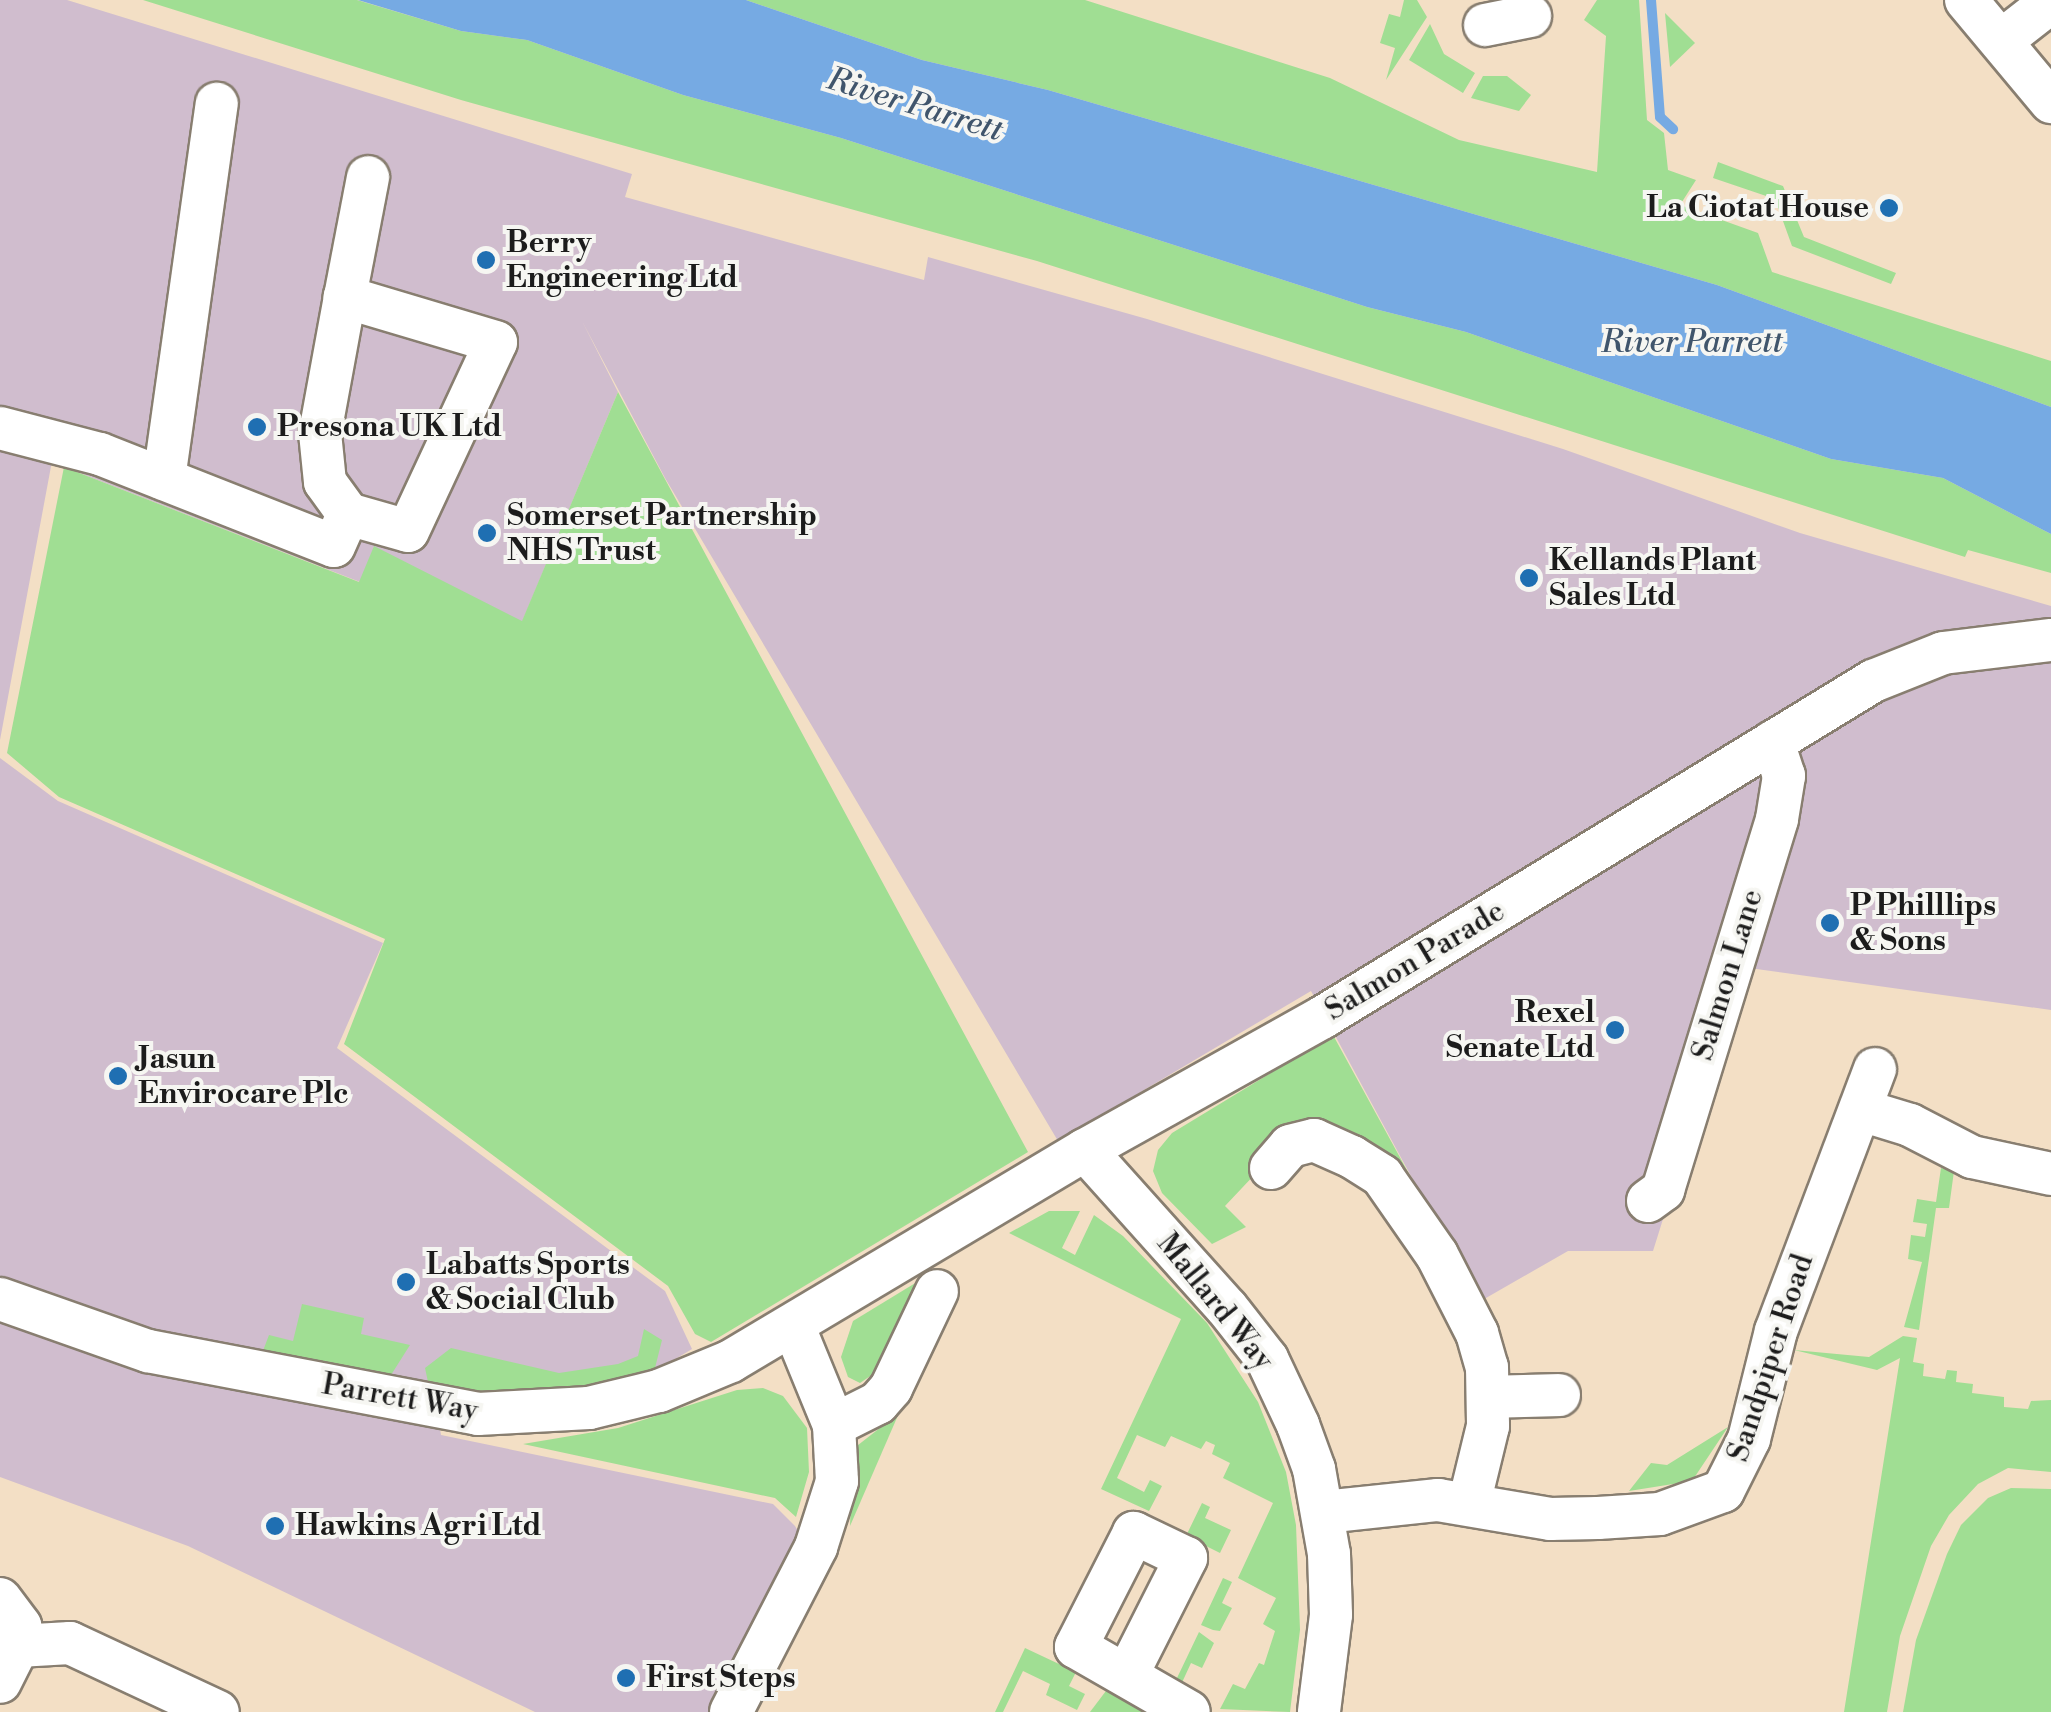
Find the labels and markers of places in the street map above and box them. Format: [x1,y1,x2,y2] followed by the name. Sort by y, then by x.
[1646,190,1869,226] place label: La Ciotat House
[1878,197,1900,219] marker: La Ciotat House
[506,225,738,296] place label: Berry Engineering Ltd
[475,249,497,271] marker: Berry Engineering Ltd
[277,409,502,445] place label: Presona UK Ltd
[246,416,268,438] marker: Presona UK Ltd
[507,498,817,568] place label: Somerset Partnership NHS Trust
[476,522,498,544] marker: Somerset Partnership NHS Trust
[1549,543,1756,614] place label: Kellands Plant Sales Ltd
[1518,567,1540,589] marker: Kellands Plant Sales Ltd
[1850,888,1996,958] place label: P Philllips & Sons
[1819,912,1841,934] marker: P Philllips & Sons
[1446,995,1595,1066] place label: Rexel Senate Ltd
[1604,1019,1626,1041] marker: Rexel Senate Ltd
[138,1041,349,1112] place label: Jasun Envirocare Plc
[107,1065,129,1087] marker: Jasun Envirocare Plc
[426,1247,630,1318] place label: Labatts Sports & Social Club
[395,1271,417,1293] marker: Labatts Sports & Social Club
[295,1508,541,1544] place label: Hawkins Agri Ltd
[264,1515,286,1537] marker: Hawkins Agri Ltd
[646,1660,796,1696] place label: First Steps
[615,1667,637,1689] marker: First Steps

